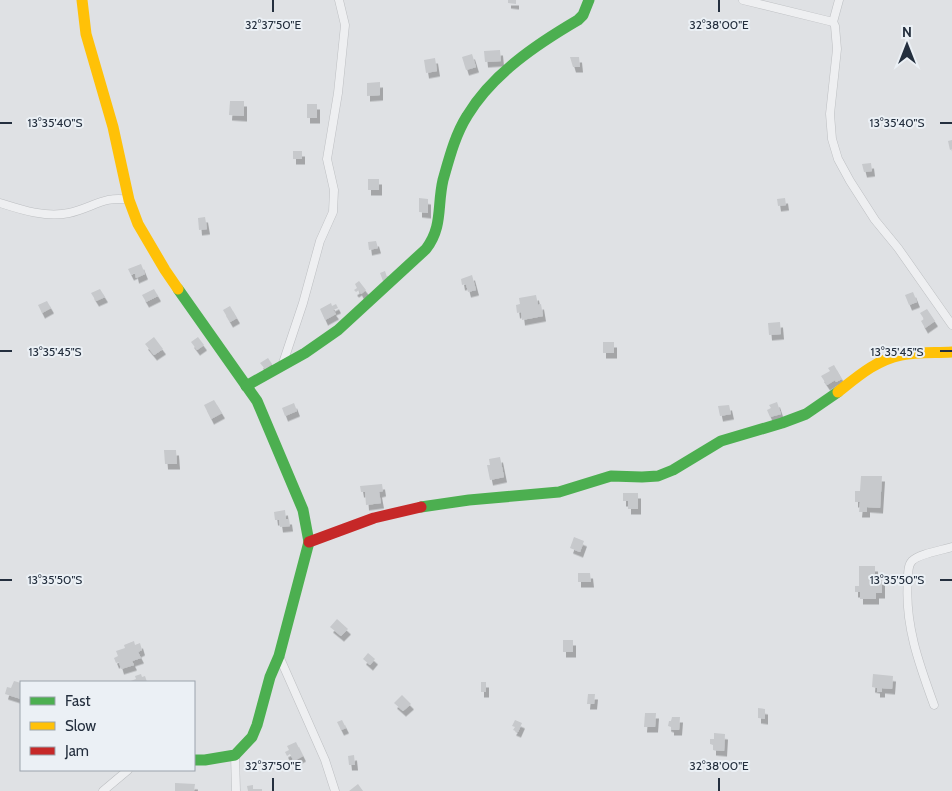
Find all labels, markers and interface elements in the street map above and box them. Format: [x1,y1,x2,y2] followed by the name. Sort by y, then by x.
[245,17,301,32] text: 32°37'50"E
[689,17,749,32] text: 32°38'00"E
[882,20,932,70] north arrow
[902,23,912,41] text: N
[28,115,82,130] text: 13°35'40"S
[870,115,924,130] text: 13°35'40"S
[28,344,82,359] text: 13°35'45"S
[870,344,924,359] text: 13°35'45"S
[28,572,82,587] text: 13°35'50"S
[870,572,924,587] text: 13°35'50"S
[20,681,195,771] legend
[65,692,90,710] text: Fast
[65,717,96,735] text: Slow
[64,742,89,760] text: Jam
[245,758,301,773] text: 32°37'50"E
[689,758,749,773] text: 32°38'00"E

